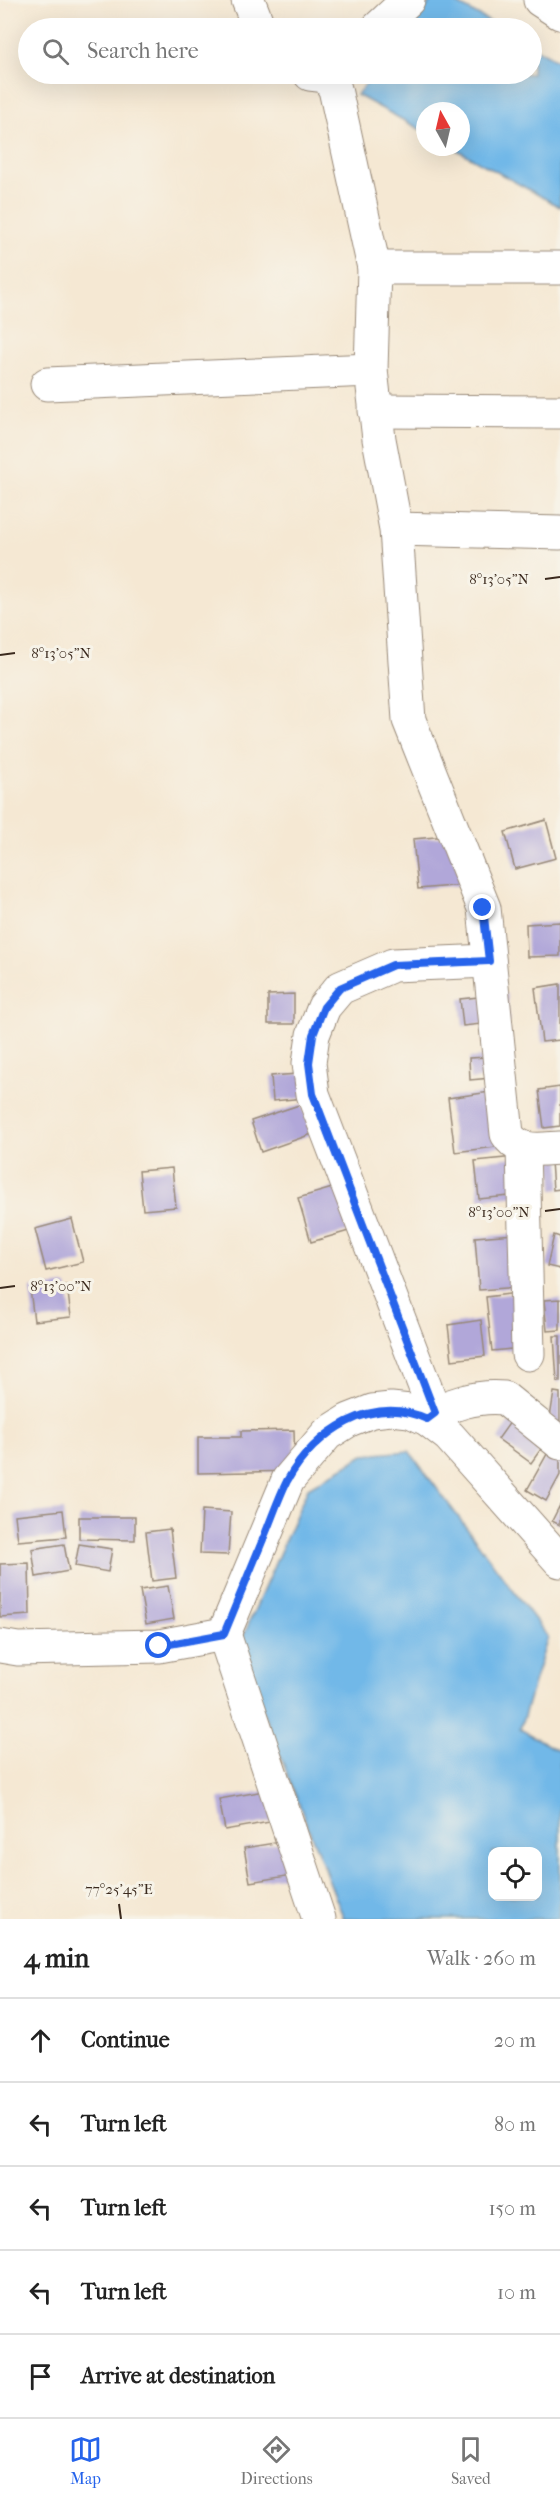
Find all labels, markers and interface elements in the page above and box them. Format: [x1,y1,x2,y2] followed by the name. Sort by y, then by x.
[18,18,542,84] search box
[39,35,72,68] icon: search
[87,38,199,64] text: Search here
[416,102,470,156] north arrow
[469,570,529,588] text: 8°13'05"N
[31,644,91,662] text: 8°13'05"N
[469,894,495,920] route end
[468,1203,530,1221] text: 8°13'00"N
[30,1277,92,1295] text: 8°13'00"N
[145,1632,171,1658] route start
[488,1847,542,1901] map controls
[488,1847,542,1901] button: locate
[85,1880,153,1898] text: 77°25'45"E
[24,1943,89,1974] text: 4 min
[427,1947,536,1970] text: Walk · 260 m
[24,2024,57,2057] icon: ahead
[81,2027,170,2053] text: Continue
[494,2029,536,2052] text: 20 m
[24,2108,57,2141] icon: left
[81,2111,167,2137] text: Turn left
[494,2113,536,2136] text: 80 m
[24,2192,57,2225] icon: left
[81,2195,167,2221] text: Turn left
[488,2197,536,2220] text: 150 m
[24,2276,57,2309] icon: left
[81,2279,167,2305] text: Turn left
[497,2281,536,2304] text: 10 m
[24,2360,57,2393] icon: arrive
[81,2363,275,2389] text: Arrive at destination
[69,2433,102,2488] tab: Map
[241,2433,313,2488] tab: Directions
[451,2433,491,2488] tab: Saved

